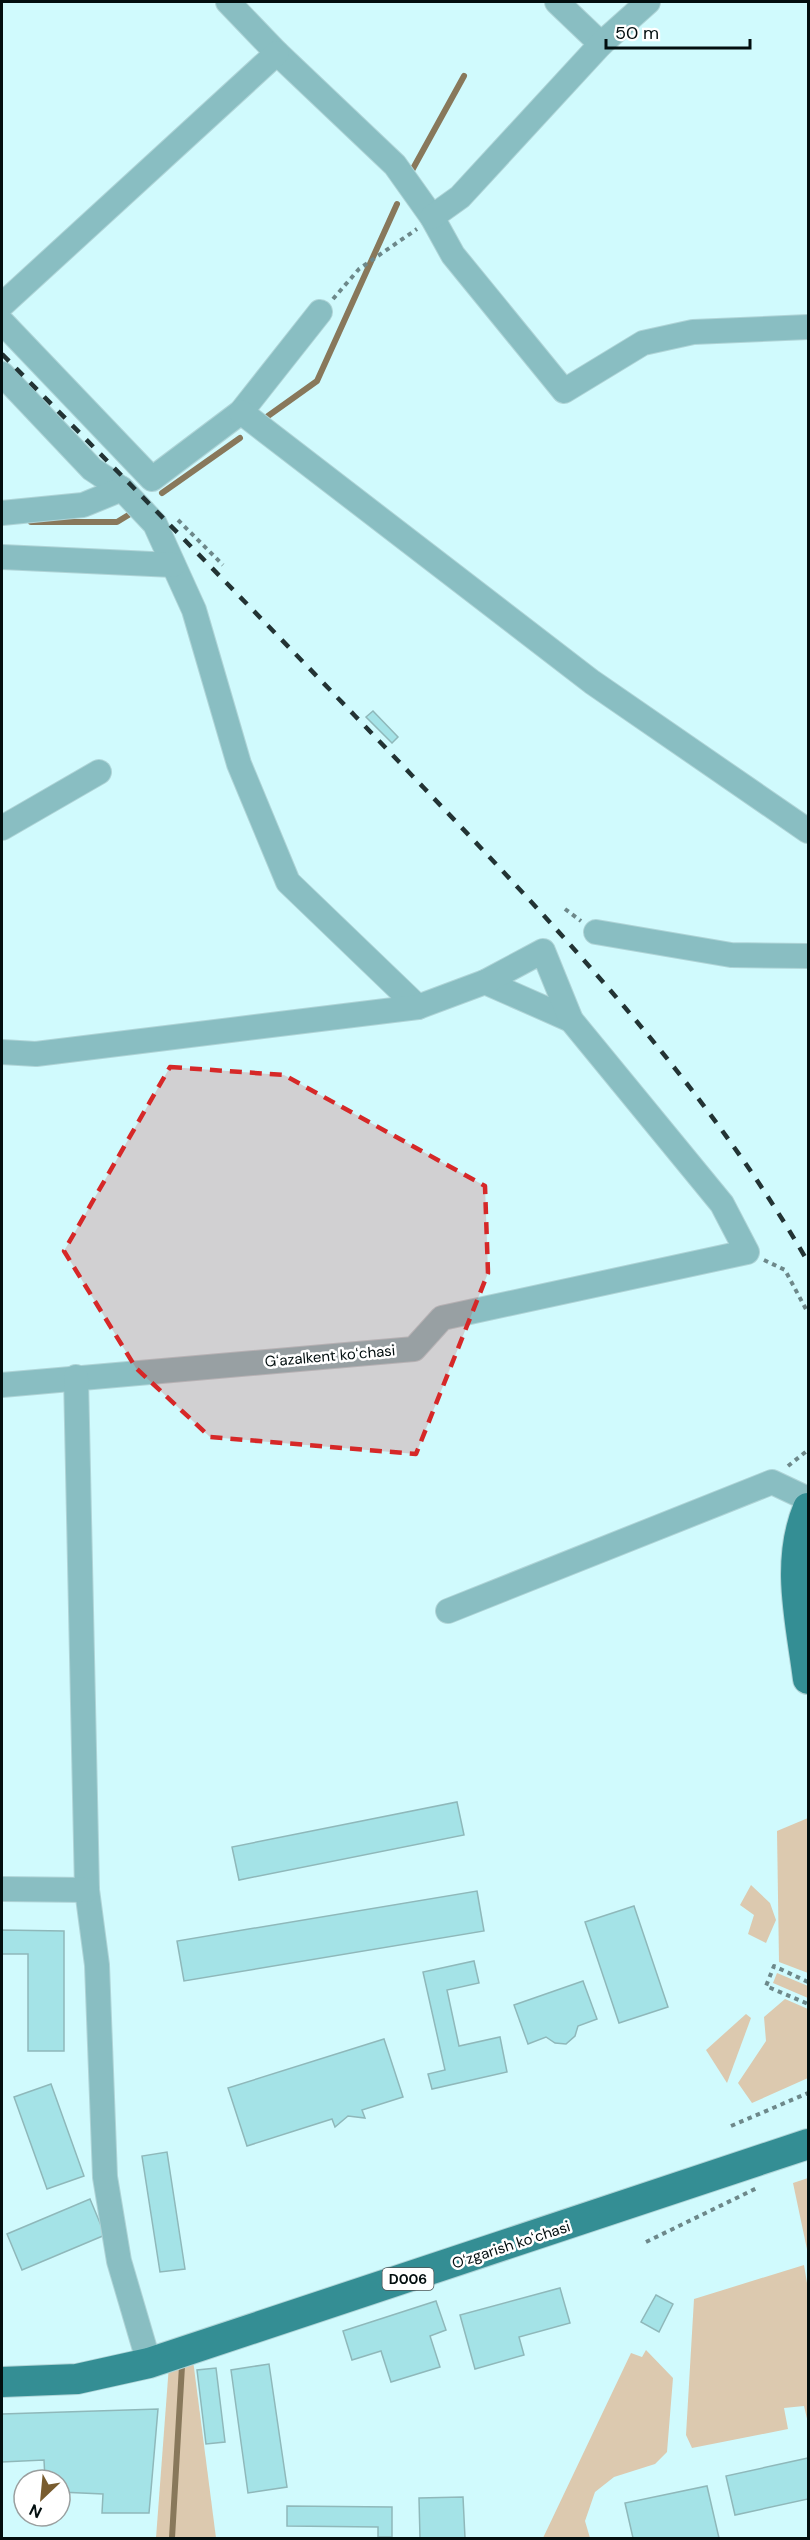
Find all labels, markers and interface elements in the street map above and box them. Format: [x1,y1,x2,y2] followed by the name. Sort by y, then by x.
[606,12,750,50] scale bar
[615,21,659,45] text: 50 m
[264,1340,396,1372] street label: Gʻazalkent koʻchasi
[449,2216,573,2274] street label: Oʻzgarish koʻchasi
[382,2268,434,2290] road number: D006
[12,2468,72,2528] north arrow
[26,2499,45,2523] text: N

